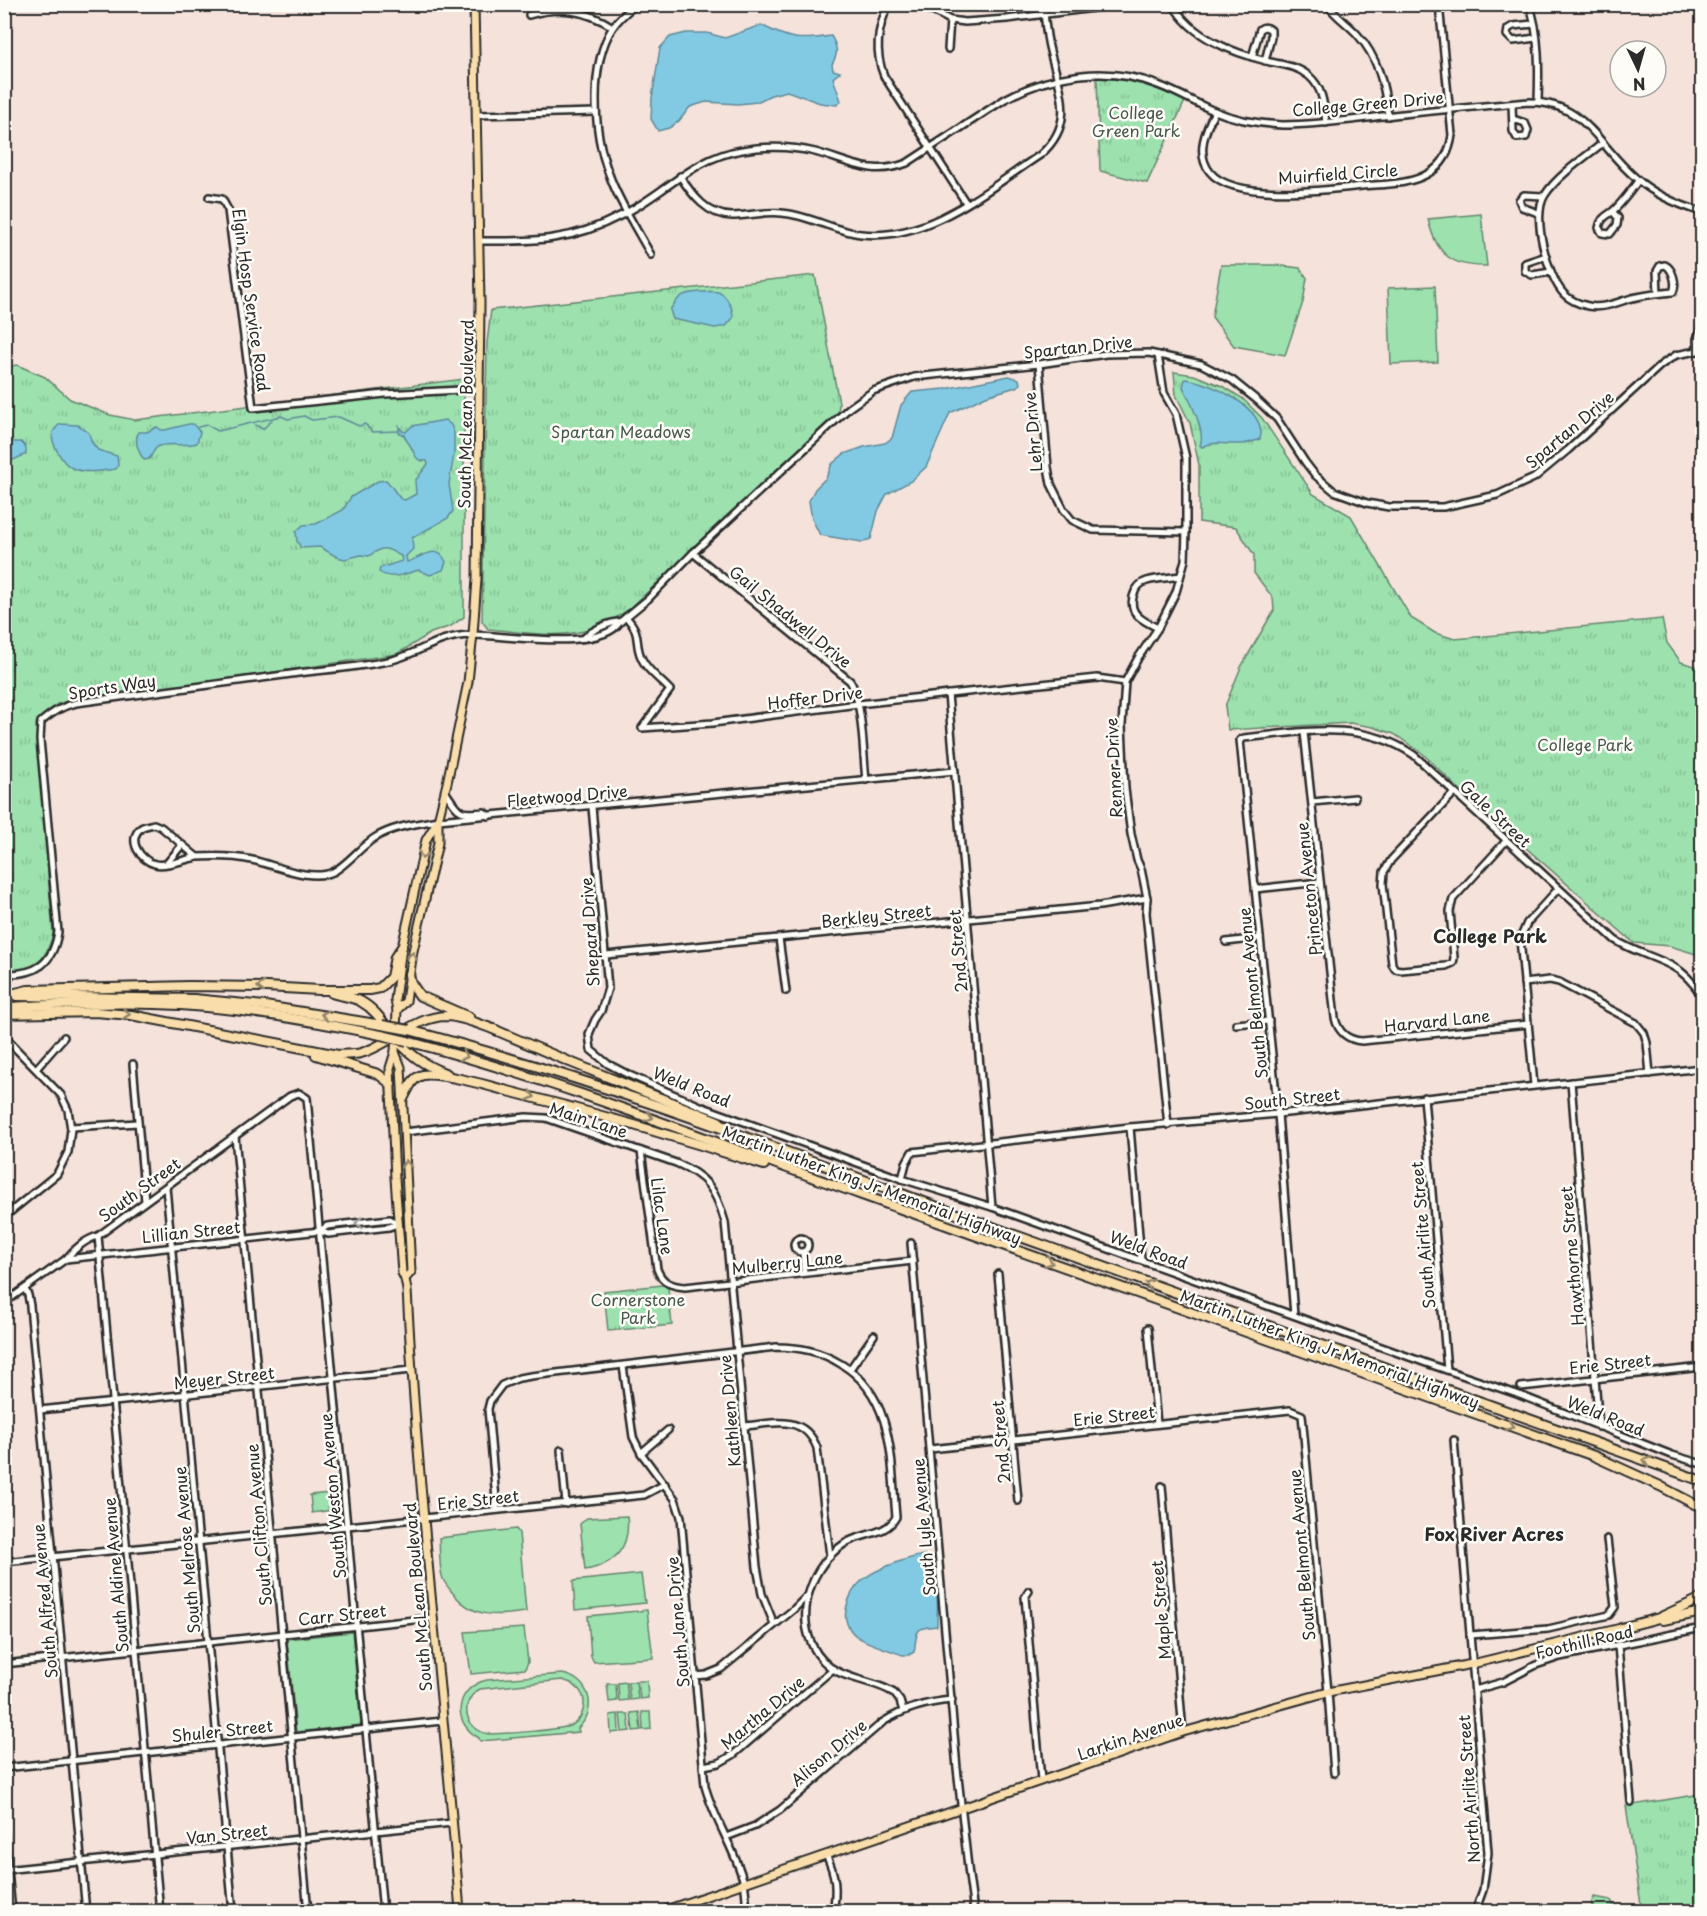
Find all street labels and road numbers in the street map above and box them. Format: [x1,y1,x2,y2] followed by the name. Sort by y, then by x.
[1291,84,1445,122] street label: College Green Drive
[1277,157,1399,189] street label: Muirfield Circle
[227,207,277,393] street label: Elgin Hosp Service Road
[451,319,479,509] street label: South McLean Boulevard
[1022,328,1134,364] street label: Spartan Drive
[1519,385,1619,473] street label: Spartan Drive
[1017,391,1047,473] street label: Lehr Drive
[725,559,857,673] street label: Gail Shadwell Drive
[67,667,157,705] street label: Sports Way
[766,679,864,715] street label: Hoffer Drive
[1098,717,1128,819] street label: Renner Drive
[1455,774,1537,853] street label: Gale Street
[506,778,628,812] street label: Fleetwood Drive
[1289,821,1327,957] street label: Princeton Avenue
[573,877,605,987] street label: Shepard Drive
[820,897,933,933] street label: Berkley Street
[1231,906,1273,1080] street label: South Belmont Avenue
[941,908,973,994] street label: 2nd Street
[1383,1003,1491,1037] street label: Harvard Lane
[650,1060,734,1112] street label: Weld Road
[1243,1081,1342,1115] street label: South Street
[547,1095,631,1143] street label: Main Lane
[719,1119,1025,1249] street label: Martin Luther King Jr Memorial Highway
[93,1151,185,1227] street label: South Street
[1404,1160,1440,1310] street label: South Airlite Street
[646,1176,680,1256] street label: Lilac Lane
[1553,1185,1589,1327] street label: Hawthorne Street
[141,1214,242,1248] street label: Lillian Street
[1107,1224,1191,1274] street label: Weld Road
[730,1244,844,1280] street label: Mulberry Lane
[1177,1283,1483,1413] street label: Martin Luther King Jr Memorial Highway
[1568,1347,1652,1379] street label: Erie Street
[712,1354,746,1468] street label: Kathleen Drive
[172,1360,276,1394] street label: Meyer Street
[1564,1389,1648,1441] street label: Weld Road
[984,1399,1016,1485] street label: 2nd Street
[1072,1399,1156,1431] street label: Erie Street
[313,1412,351,1580] street label: South Weston Avenue
[239,1443,277,1607] street label: South Clifton Avenue
[905,1457,941,1597] street label: South Lyle Avenue
[167,1465,205,1635] street label: South Melrose Avenue
[1282,1468,1320,1642] street label: South Belmont Avenue
[436,1483,520,1515] street label: Erie Street
[96,1496,134,1653] street label: South Aldine Avenue
[397,1501,437,1692] street label: South McLean Boulevard
[25,1523,63,1679] street label: South Alfred Avenue
[659,1556,695,1688] street label: South Jane Drive
[1144,1559,1176,1661] street label: Maple Street
[297,1597,388,1631] street label: Carr Street
[1533,1618,1635,1664] street label: Foothill Road
[715,1670,809,1754] street label: Martha Drive
[1074,1707,1187,1765] street label: Larkin Avenue
[170,1713,274,1747] street label: Shuler Street
[785,1713,871,1791] street label: Alison Drive
[1451,1714,1485,1864] street label: North Airlite Street
[185,1817,269,1849] street label: Van Street

